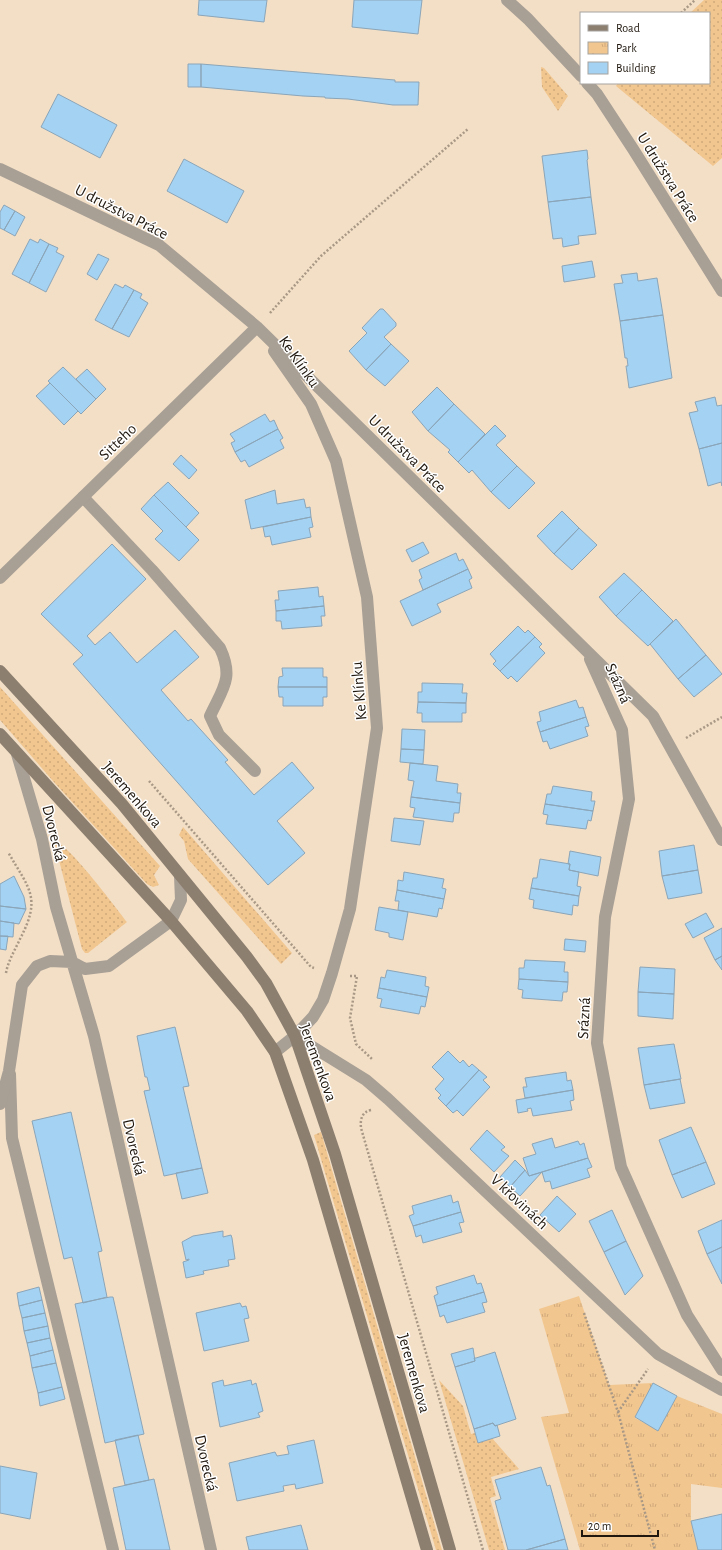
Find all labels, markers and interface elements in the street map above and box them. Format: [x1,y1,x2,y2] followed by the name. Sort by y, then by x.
[580,12,710,84] legend
[616,22,640,34] text: Road
[616,42,637,54] text: Park
[616,62,656,74] text: Building
[634,130,702,225] street label: U družstva Práce
[72,182,171,242] street label: U družstva Práce
[276,333,323,390] street label: Ke Klínku
[365,412,449,496] street label: U družstva Práce
[96,420,140,463] street label: Sitteho
[348,661,370,721] street label: Ke Klínku
[602,661,634,706] street label: Srázná
[99,759,165,831] street label: Jeremenkova
[39,803,69,863] street label: Dvorecká
[575,997,593,1039] street label: Srázná
[297,1021,340,1103] street label: Jeremenkova
[120,1117,148,1177] street label: Dvorecká
[487,1171,551,1232] street label: V křovinách
[395,1332,433,1415] street label: Jeremenkova
[192,1433,220,1493] street label: Dvorecká
[582,1512,658,1538] scale bar
[588,1520,611,1532] text: 20 m

